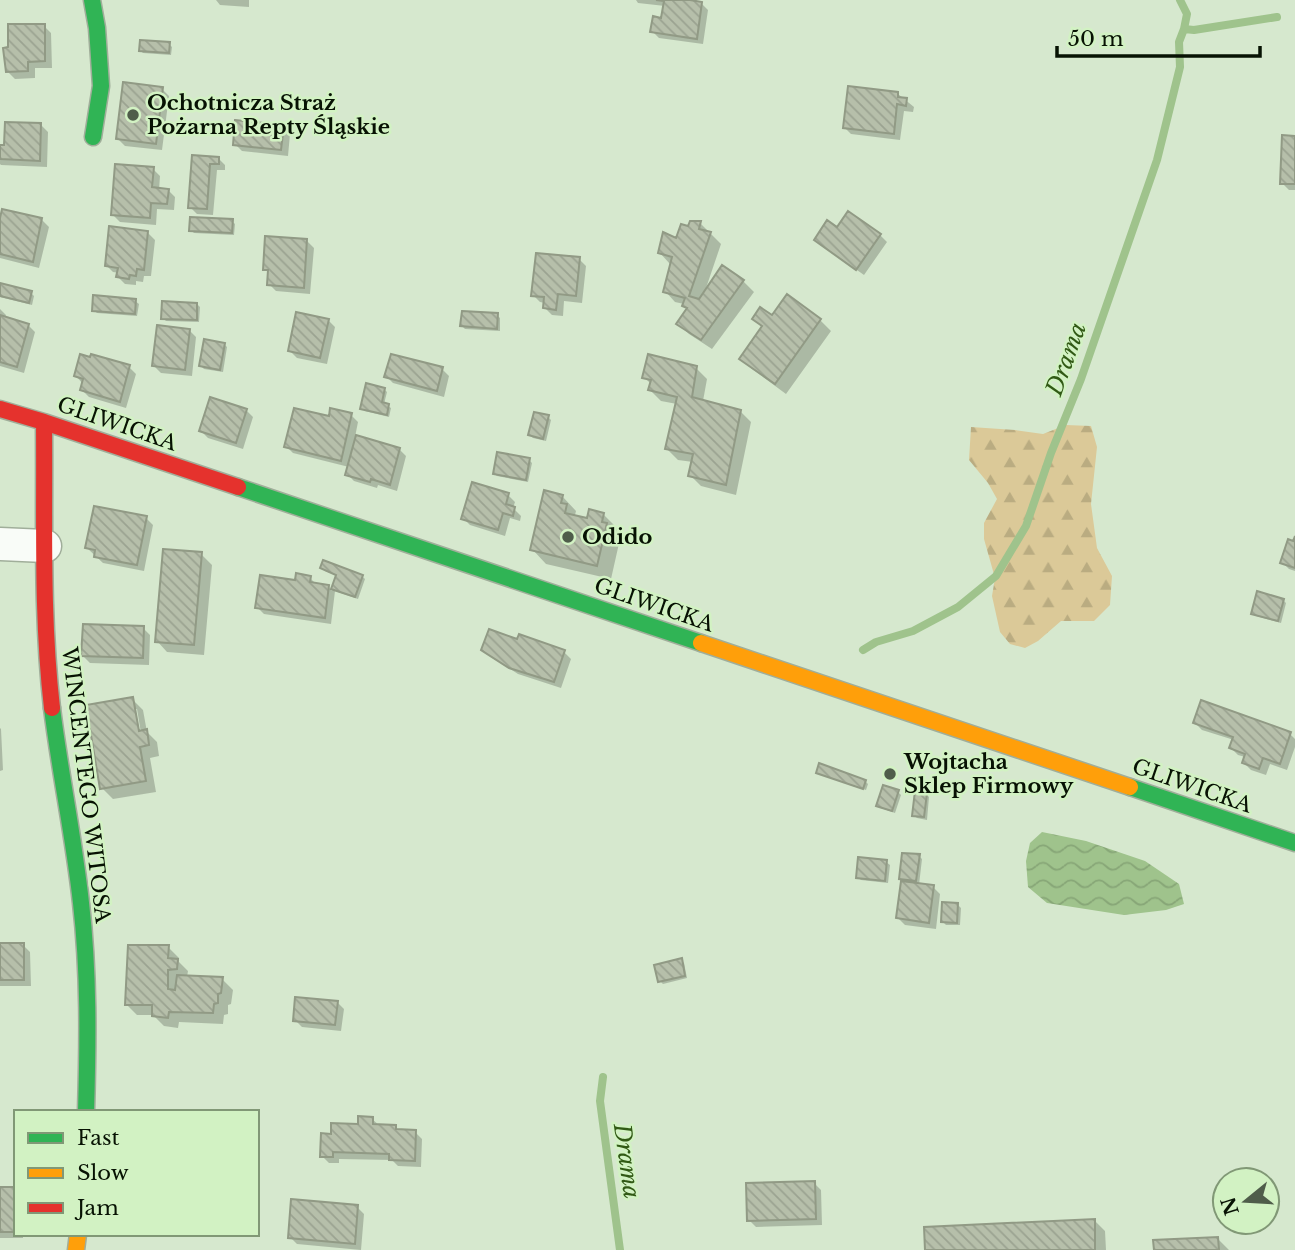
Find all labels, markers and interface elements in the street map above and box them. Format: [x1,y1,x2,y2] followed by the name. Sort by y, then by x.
[1057,14,1260,58] scale bar
[1068,26,1124,52] text: 50 m
[147,90,390,140] place label: Ochotnicza Straż Pożarna Repty Śląskie
[125,107,141,123] marker: Ochotnicza Straż Pożarna Repty Śląskie
[1040,319,1092,400] water label: Drama
[54,391,181,457] street label: GLIWICKA
[582,524,653,550] place label: Odido
[560,529,576,545] marker: Odido
[591,572,718,638] street label: GLIWICKA
[56,644,116,925] street label: WINCENTEGO WITOSA
[903,749,1074,799] place label: Wojtacha Sklep Firmowy
[1129,753,1256,819] street label: GLIWICKA
[882,766,898,782] marker: Wojtacha Sklep Firmowy
[14,1110,259,1236] legend
[608,1121,646,1200] water label: Drama
[77,1125,119,1151] text: Fast
[77,1160,129,1186] text: Slow
[1211,1166,1281,1236] north arrow
[1217,1194,1244,1218] text: N
[74,1195,119,1221] text: Jam

